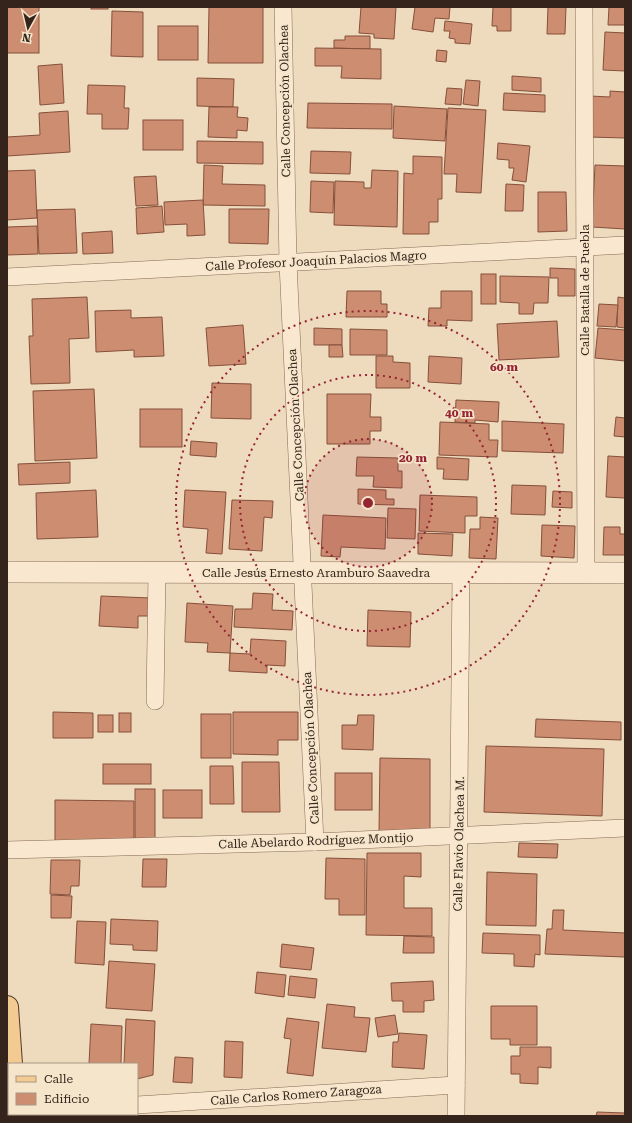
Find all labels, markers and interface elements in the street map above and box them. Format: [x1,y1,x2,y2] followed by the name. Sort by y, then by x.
[8,8,48,48] north arrow
[277,24,293,178] street label: Calle Concepción Olachea
[21,30,32,44] text: N
[578,224,592,356] street label: Calle Batalla de Puebla
[205,248,427,274] street label: Calle Profesor Joaquín Palacios Magro
[285,348,307,502] street label: Calle Concepción Olachea
[490,360,518,374] text: 60 m
[445,406,473,420] text: 40 m
[399,451,427,465] text: 20 m
[361,496,375,510] centre of rings
[202,566,431,580] street label: Calle Jesús Ernesto Aramburo Saavedra
[300,671,322,825] street label: Calle Concepción Olachea
[451,776,467,912] street label: Calle Flavio Olachea M.
[218,831,414,851] street label: Calle Abelardo Rodríguez Montijo
[8,1063,138,1115] legend
[44,1072,74,1086] text: Calle
[210,1082,383,1108] street label: Calle Carlos Romero Zaragoza
[44,1092,89,1106] text: Edificio

